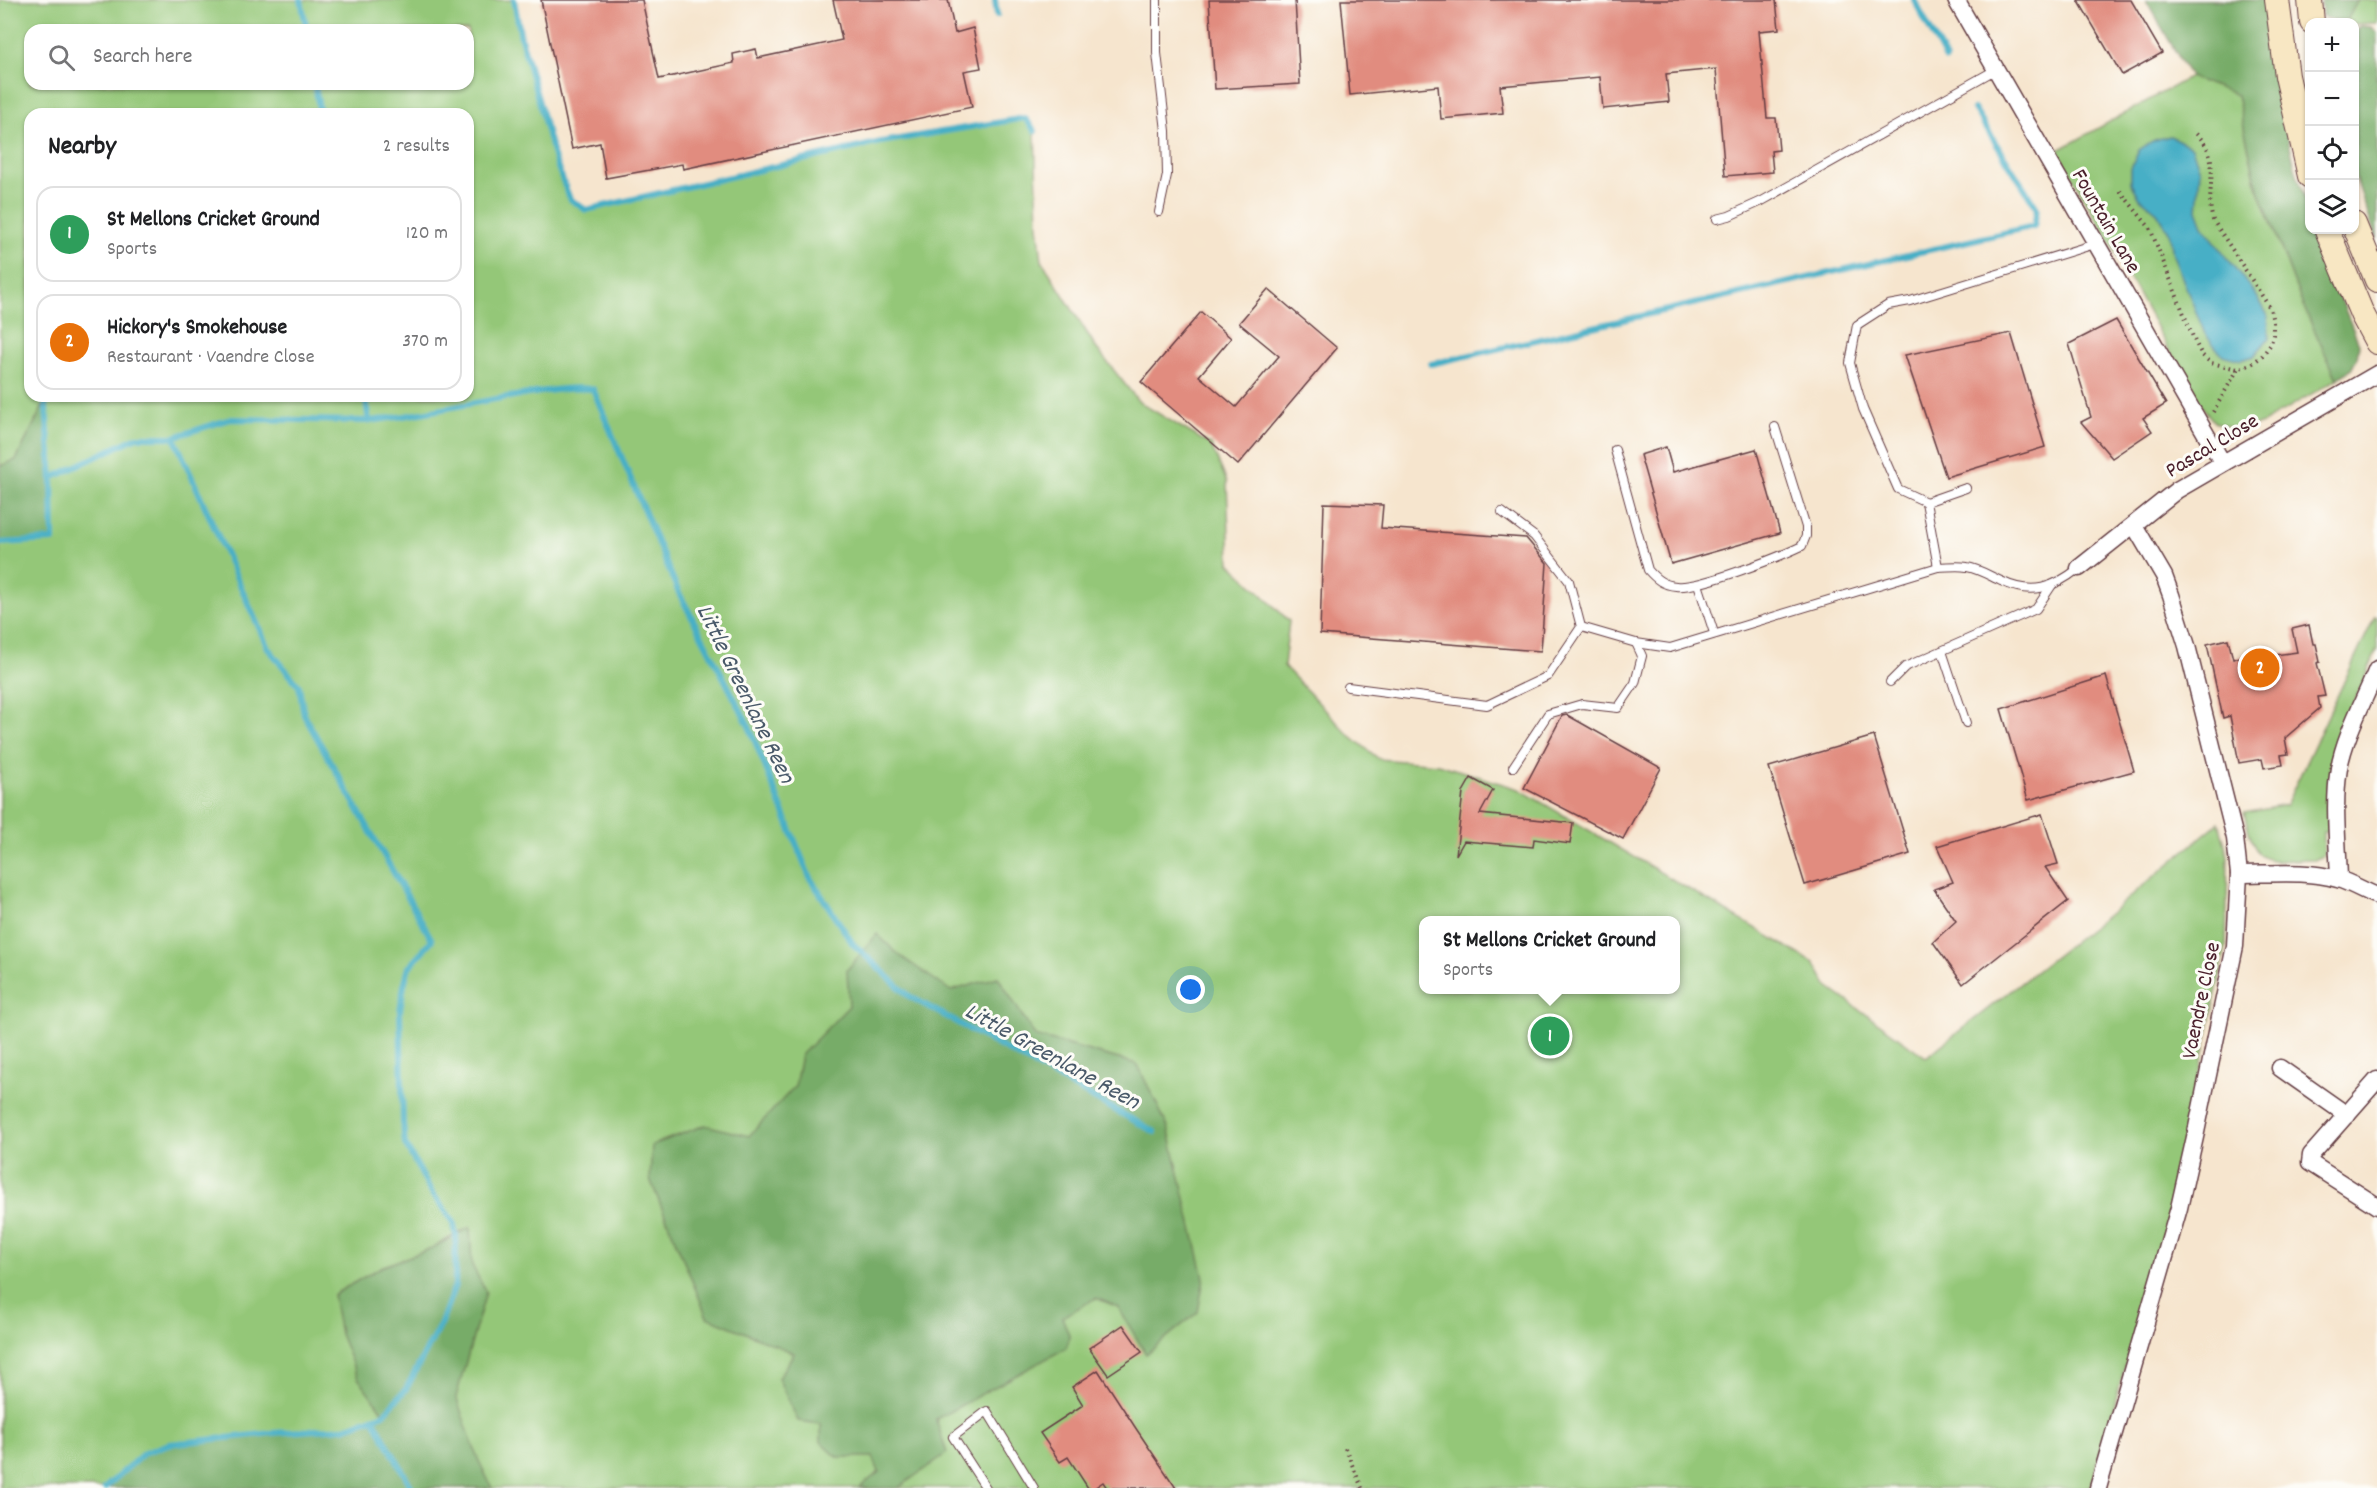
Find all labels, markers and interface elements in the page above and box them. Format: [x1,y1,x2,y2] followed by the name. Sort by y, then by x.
[2305,18,2359,234] map controls
[2305,18,2359,72] button: +
[24,24,474,90] search box
[45,41,78,74] icon: search
[93,42,192,73] text: Search here
[2305,72,2359,126] button: −
[2305,126,2359,180] button: locate
[48,129,116,166] text: Nearby
[383,133,450,161] text: 2 results
[2063,164,2147,280] street label: Fountain Lane
[2305,180,2359,234] button: layers
[107,205,320,236] text: St Mellons Cricket Ground
[67,220,72,248] text: 1
[406,220,448,248] text: 120 m
[107,236,157,264] text: Sports
[107,313,287,344] text: Hickory's Smokehouse
[65,328,74,356] text: 2
[402,328,448,356] text: 370 m
[107,344,314,372] text: Restaurant · Vaendre Close
[2160,407,2265,487] street label: Pascal Close
[686,599,803,790] water label: Little Greenlane Reen
[2240,646,2280,690] pin: 2
[1419,916,1680,994] popup
[1443,926,1656,957] text: St Mellons Cricket Ground
[2175,939,2230,1062] street label: Vaendre Close
[1443,957,1493,985] text: Sports
[1176,975,1205,1004] your location
[958,996,1146,1120] water label: Little Greenlane Reen
[1530,1014,1570,1058] pin: 1

